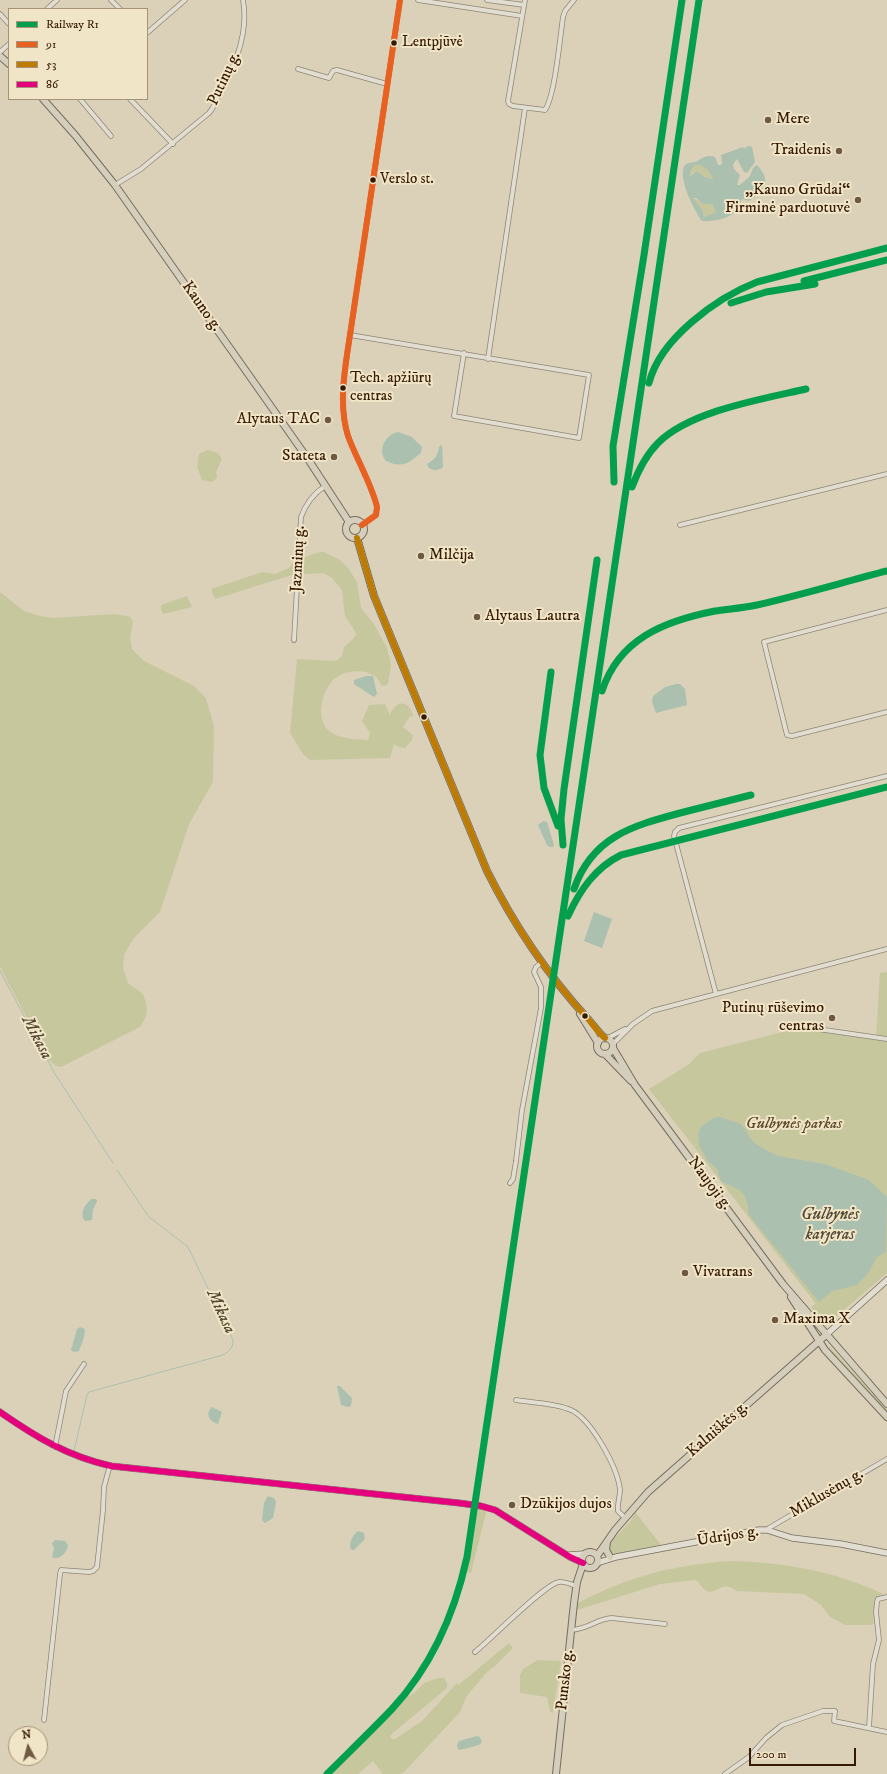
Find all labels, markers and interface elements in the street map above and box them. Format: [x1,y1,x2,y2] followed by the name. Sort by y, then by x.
[8,8,148,100] legend
[46,17,99,32] text: Railway R1
[402,34,463,52] place label: Lentpjūvė
[46,37,56,52] text: 91
[389,38,399,48] marker: Lentpjūvė
[204,49,246,109] street label: Putinų g.
[46,57,56,72] text: 53
[46,77,58,92] text: 86
[776,110,810,130] place label: Mere
[763,115,773,125] marker: Mere
[771,141,831,161] place label: Traidenis
[834,146,844,156] marker: Traidenis
[380,171,434,189] place label: Verslo st.
[368,175,378,185] marker: Verslo st.
[725,181,850,219] place label: „Kauno Grūdai“ Firminė parduotuvė
[853,195,863,205] marker: „Kauno Grūdai“ Firminė parduotuvė
[177,278,225,336] street label: Kauno g.
[350,370,431,405] place label: Tech. apžiūrų centras
[338,383,348,393] marker: Tech. apžiūrų centras
[237,410,320,430] place label: Alytaus TAC
[323,415,333,425] marker: Alytaus TAC
[282,447,326,467] place label: Stateta
[329,452,339,462] marker: Stateta
[288,525,310,593] street label: Jazminų g.
[429,546,474,566] place label: Milčija
[416,551,426,561] marker: Milčija
[485,607,580,627] place label: Alytaus Lautra
[472,612,482,622] marker: Alytaus Lautra
[419,712,429,722] unlabelled marker
[722,999,824,1037] place label: Putinų rūševimo centras
[580,1011,590,1021] unlabelled marker
[16,1013,56,1063] water label: Mikasa
[827,1013,837,1023] marker: Putinų rūševimo centras
[746,1115,842,1135] park label: Gulbynės parkas
[683,1154,735,1214] street label: Naujoji g.
[801,1205,859,1245] water label: Gulbynės karjeras
[693,1263,753,1283] place label: Vivatrans
[680,1268,690,1278] marker: Vivatrans
[201,1287,239,1337] water label: Mikasa
[783,1310,850,1330] place label: Maxima X
[770,1315,780,1325] marker: Maxima X
[683,1398,753,1462] street label: Kalniškės g.
[787,1465,867,1523] street label: Miklusėnų g.
[520,1495,612,1515] place label: Dzūkijos dujos
[507,1500,517,1510] marker: Dzūkijos dujos
[696,1523,760,1551] street label: Ūdrijos g.
[553,1649,579,1711] street label: Punsko g.
[8,1726,48,1766] north arrow
[21,1728,32,1743] text: N
[751,1740,858,1766] scale bar
[756,1747,786,1762] text: 200 m

